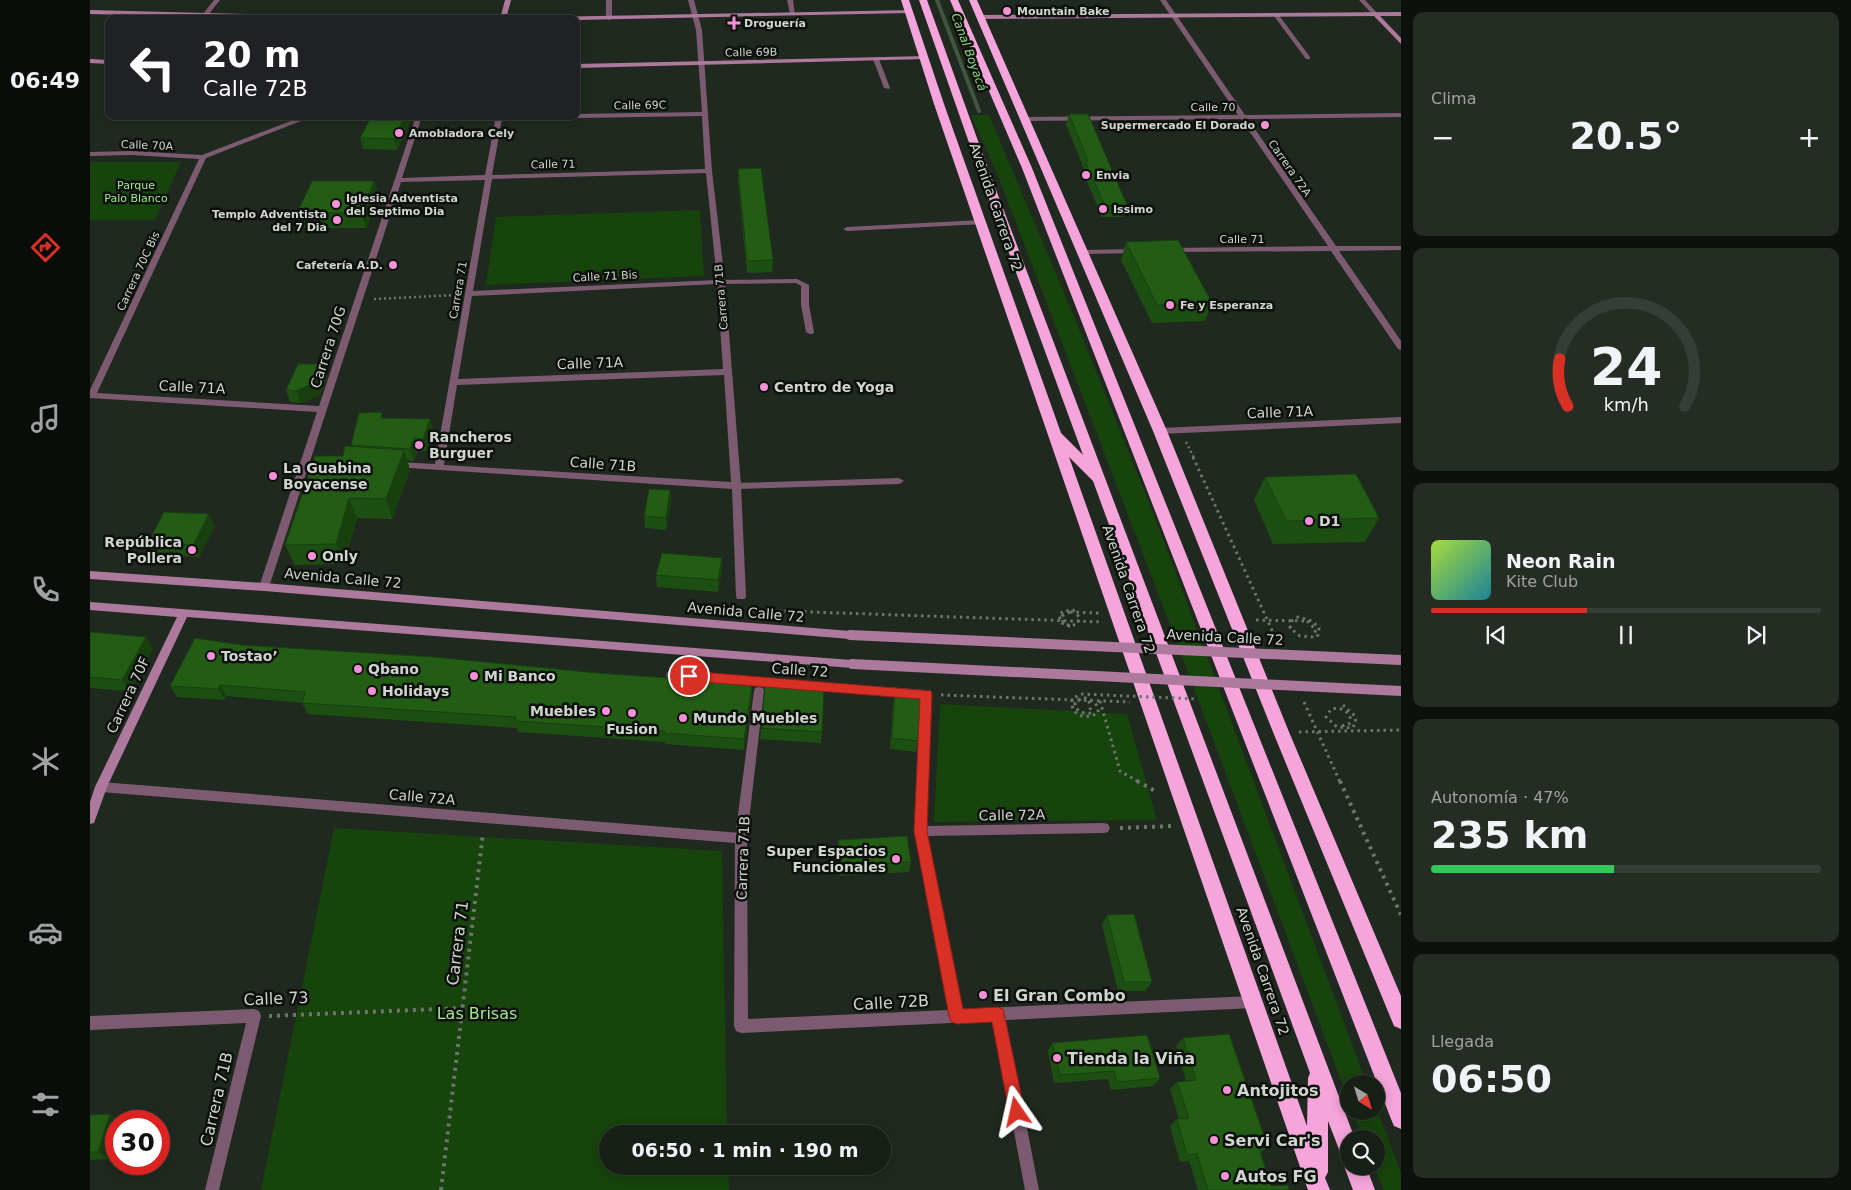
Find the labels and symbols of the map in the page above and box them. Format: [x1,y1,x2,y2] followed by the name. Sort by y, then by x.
[1001,5,1013,17] marker: Mountain Bake
[1017,5,1110,18] place label: Mountain Bake
[948,11,990,93] water label: Canal Boyacá
[728,17,740,29] marker: Droguería
[744,17,806,30] place label: Droguería
[725,46,777,59] street label: Calle 69B
[614,99,667,112] street label: Calle 69C
[1191,101,1235,114] street label: Calle 70
[1101,119,1255,132] place label: Supermercado El Dorado
[1259,119,1271,131] marker: Supermercado El Dorado
[393,127,405,139] marker: Amobladora Cely
[409,127,514,140] place label: Amobladora Cely
[1265,137,1314,199] street label: Carrera 72A
[121,138,174,153] street label: Calle 70A
[966,141,1026,273] street label: Avenida Carrera 72
[531,158,576,171] street label: Calle 71
[1080,169,1092,181] marker: Envia
[1096,169,1130,182] place label: Envia
[104,179,168,205] park label: Parque Palo Blanco
[346,192,458,218] place label: Iglesia Adventista del Septimo Dia
[330,198,342,210] marker: Iglesia Adventista del Septimo Dia
[1097,203,1109,215] marker: Issimo
[1113,203,1153,216] place label: Issimo
[212,208,327,234] place label: Templo Adventista del 7 Dia
[331,214,343,226] marker: Templo Adventista del 7 Dia
[114,229,163,313] street label: Carrera 70C Bis
[1220,233,1264,246] street label: Calle 71
[296,259,383,272] place label: Cafetería A.D.
[387,259,399,271] marker: Cafetería A.D.
[447,260,470,320] street label: Carrera 71
[712,263,731,330] street label: Carrera 71B
[572,268,638,285] street label: Calle 71 Bis
[1164,299,1176,311] marker: Fe y Esperanza
[1180,299,1273,312] place label: Fe y Esperanza
[307,304,349,390] street label: Carrera 70G
[556,354,624,372] street label: Calle 71A
[158,377,226,397] street label: Calle 71A
[774,379,894,395] place label: Centro de Yoga
[758,381,770,393] marker: Centro de Yoga
[1246,403,1314,421] street label: Calle 71A
[429,429,512,461] place label: Rancheros Burguer
[413,439,425,451] marker: Rancheros Burguer
[569,454,637,474] street label: Calle 71B
[283,460,371,492] place label: La Guabina Boyacense
[267,470,279,482] marker: La Guabina Boyacense
[1319,513,1340,529] place label: D1
[1303,515,1315,527] marker: D1
[1099,523,1159,655] street label: Avenida Carrera 72
[104,534,182,566] place label: República Pollera
[186,544,198,556] marker: República Pollera
[322,548,358,564] place label: Only
[306,550,318,562] marker: Only
[284,565,402,591] street label: Avenida Calle 72
[687,599,805,625] street label: Avenida Calle 72
[1166,626,1284,648] street label: Avenida Calle 72
[221,648,278,664] place label: Tostao’
[205,650,217,662] marker: Tostao’
[103,654,153,736] street label: Carrera 70F
[668,655,710,697] pin
[771,660,829,680] street label: Calle 72
[368,661,419,677] place label: Qbano
[352,663,364,675] marker: Qbano
[484,668,556,684] place label: Mi Banco
[468,670,480,682] marker: Mi Banco
[382,683,449,699] place label: Holidays
[366,685,378,697] marker: Holidays
[530,703,596,719] place label: Muebles
[600,705,612,717] marker: Muebles
[626,707,638,719] marker: Fusion
[693,710,817,726] place label: Mundo Muebles
[677,712,689,724] marker: Mundo Muebles
[606,721,658,737] place label: Fusion
[388,786,456,808] street label: Calle 72A
[979,806,1046,824] street label: Calle 72A
[734,816,752,900] street label: Carrera 71B
[766,843,886,875] place label: Super Espacios Funcionales
[890,853,902,865] marker: Super Espacios Funcionales
[443,900,472,986] street label: Carrera 71
[1233,905,1293,1037] street label: Avenida Carrera 72
[993,986,1126,1005] place label: El Gran Combo
[243,988,309,1009] street label: Calle 73
[977,989,989,1001] marker: El Gran Combo
[853,991,930,1014] street label: Calle 72B
[437,1004,517,1023] park label: Las Brisas
[1067,1049,1195,1068] place label: Tienda la Viña
[196,1050,237,1148] street label: Carrera 71B
[1051,1052,1063,1064] marker: Tienda la Viña
[1340,1075,1385,1120] north arrow
[1237,1081,1319,1100] place label: Antojitos
[1221,1084,1233,1096] marker: Antojitos
[990,1085,1042,1137] position arrow
[105,1110,170,1175] speed limit sign: 30
[1224,1131,1321,1150] place label: Servi Car's
[1208,1134,1220,1146] marker: Servi Car's
[1235,1167,1317,1186] place label: Autos FG
[1219,1170,1231,1182] marker: Autos FG

